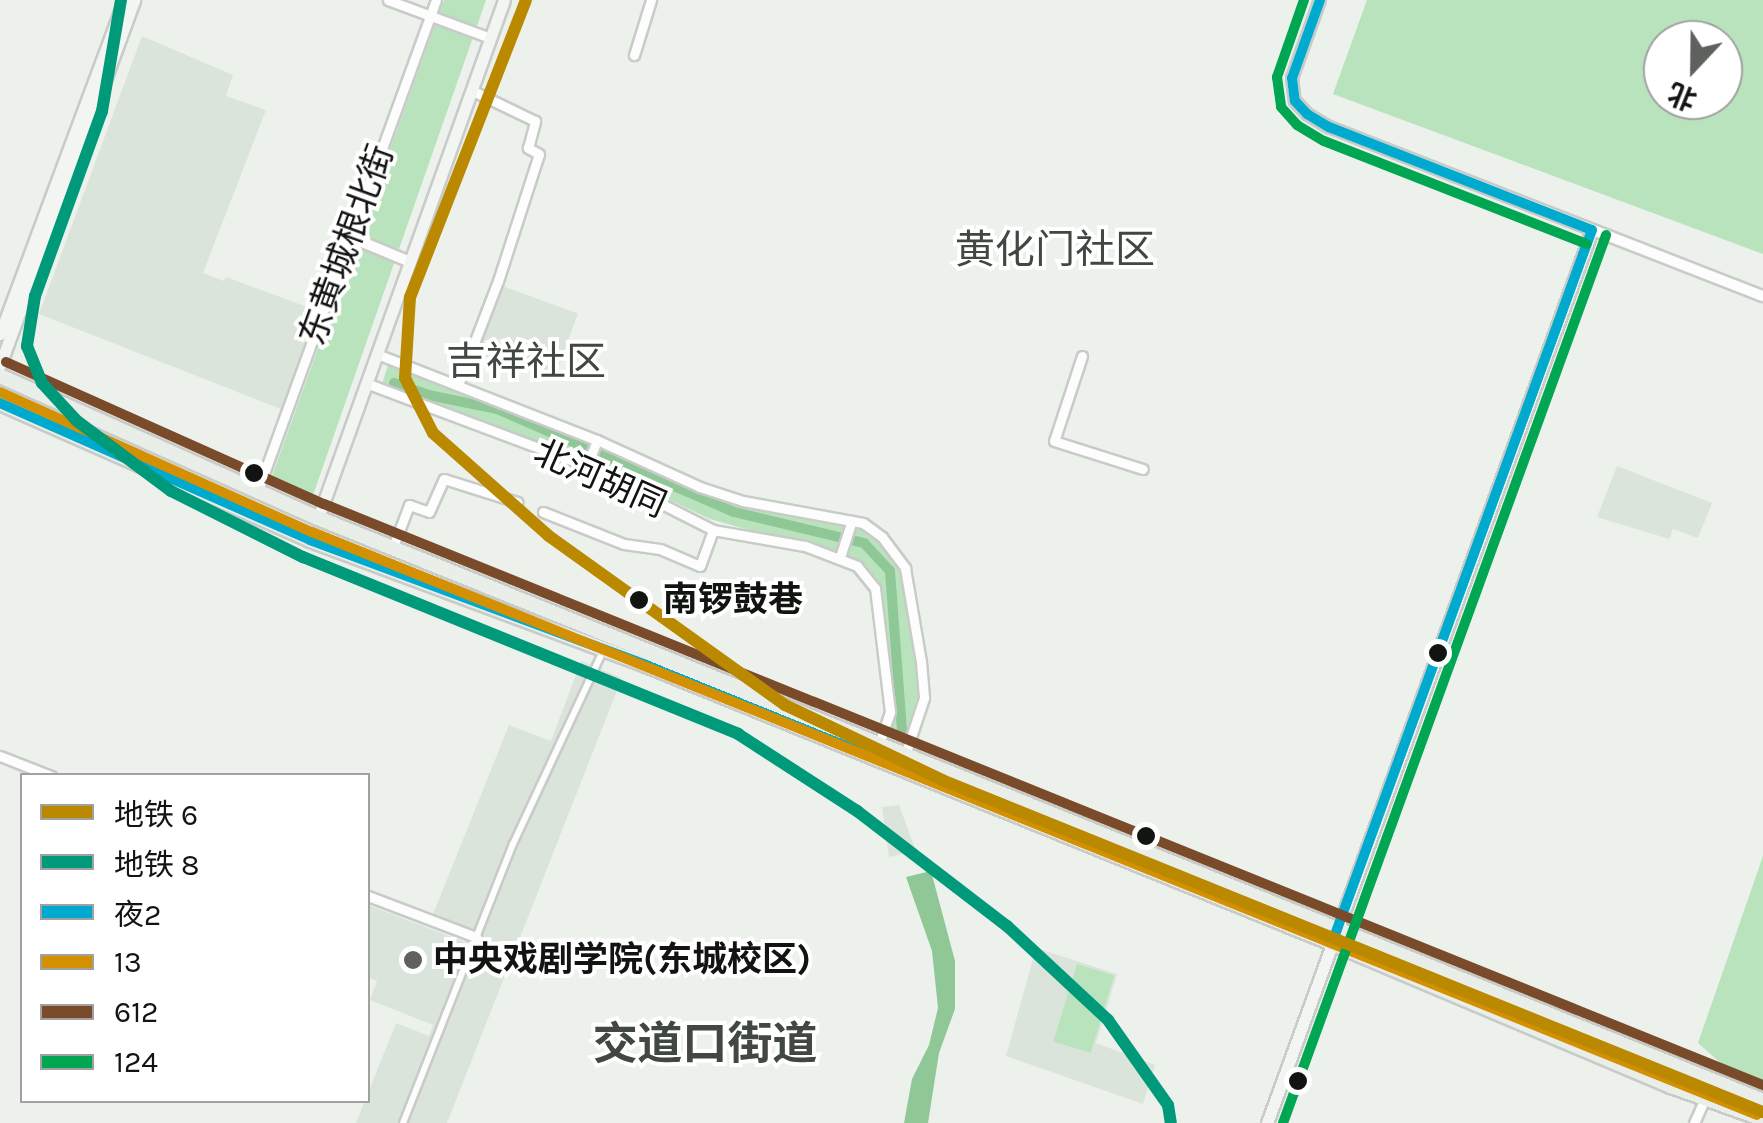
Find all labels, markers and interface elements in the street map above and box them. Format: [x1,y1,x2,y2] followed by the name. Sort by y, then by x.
[1643,20,1743,120] north arrow
[1663,76,1701,117] text: 北
[291,139,403,351] street label: 东黄城根北街
[955,226,1155,274] district label: 黄化门社区
[446,338,606,386] district label: 吉祥社区
[528,431,672,527] street label: 北河胡同
[244,463,264,483] unlabelled marker
[663,579,803,621] place label: 南锣鼓巷
[624,585,654,615] marker: 南锣鼓巷
[1428,643,1448,663] unlabelled marker
[20,773,370,1103] legend
[114,797,198,833] text: 地铁 6
[1136,826,1156,846] unlabelled marker
[114,847,200,883] text: 地铁 8
[114,897,161,933] text: 夜2
[433,939,811,981] place label: 中央戏剧学院(东城校区)
[114,944,142,980] text: 13
[402,949,424,971] marker: 中央戏剧学院(东城校区)
[114,994,158,1030] text: 612
[593,1018,817,1072] district label: 交道口街道
[114,1044,158,1080] text: 124
[1288,1071,1308,1091] unlabelled marker

